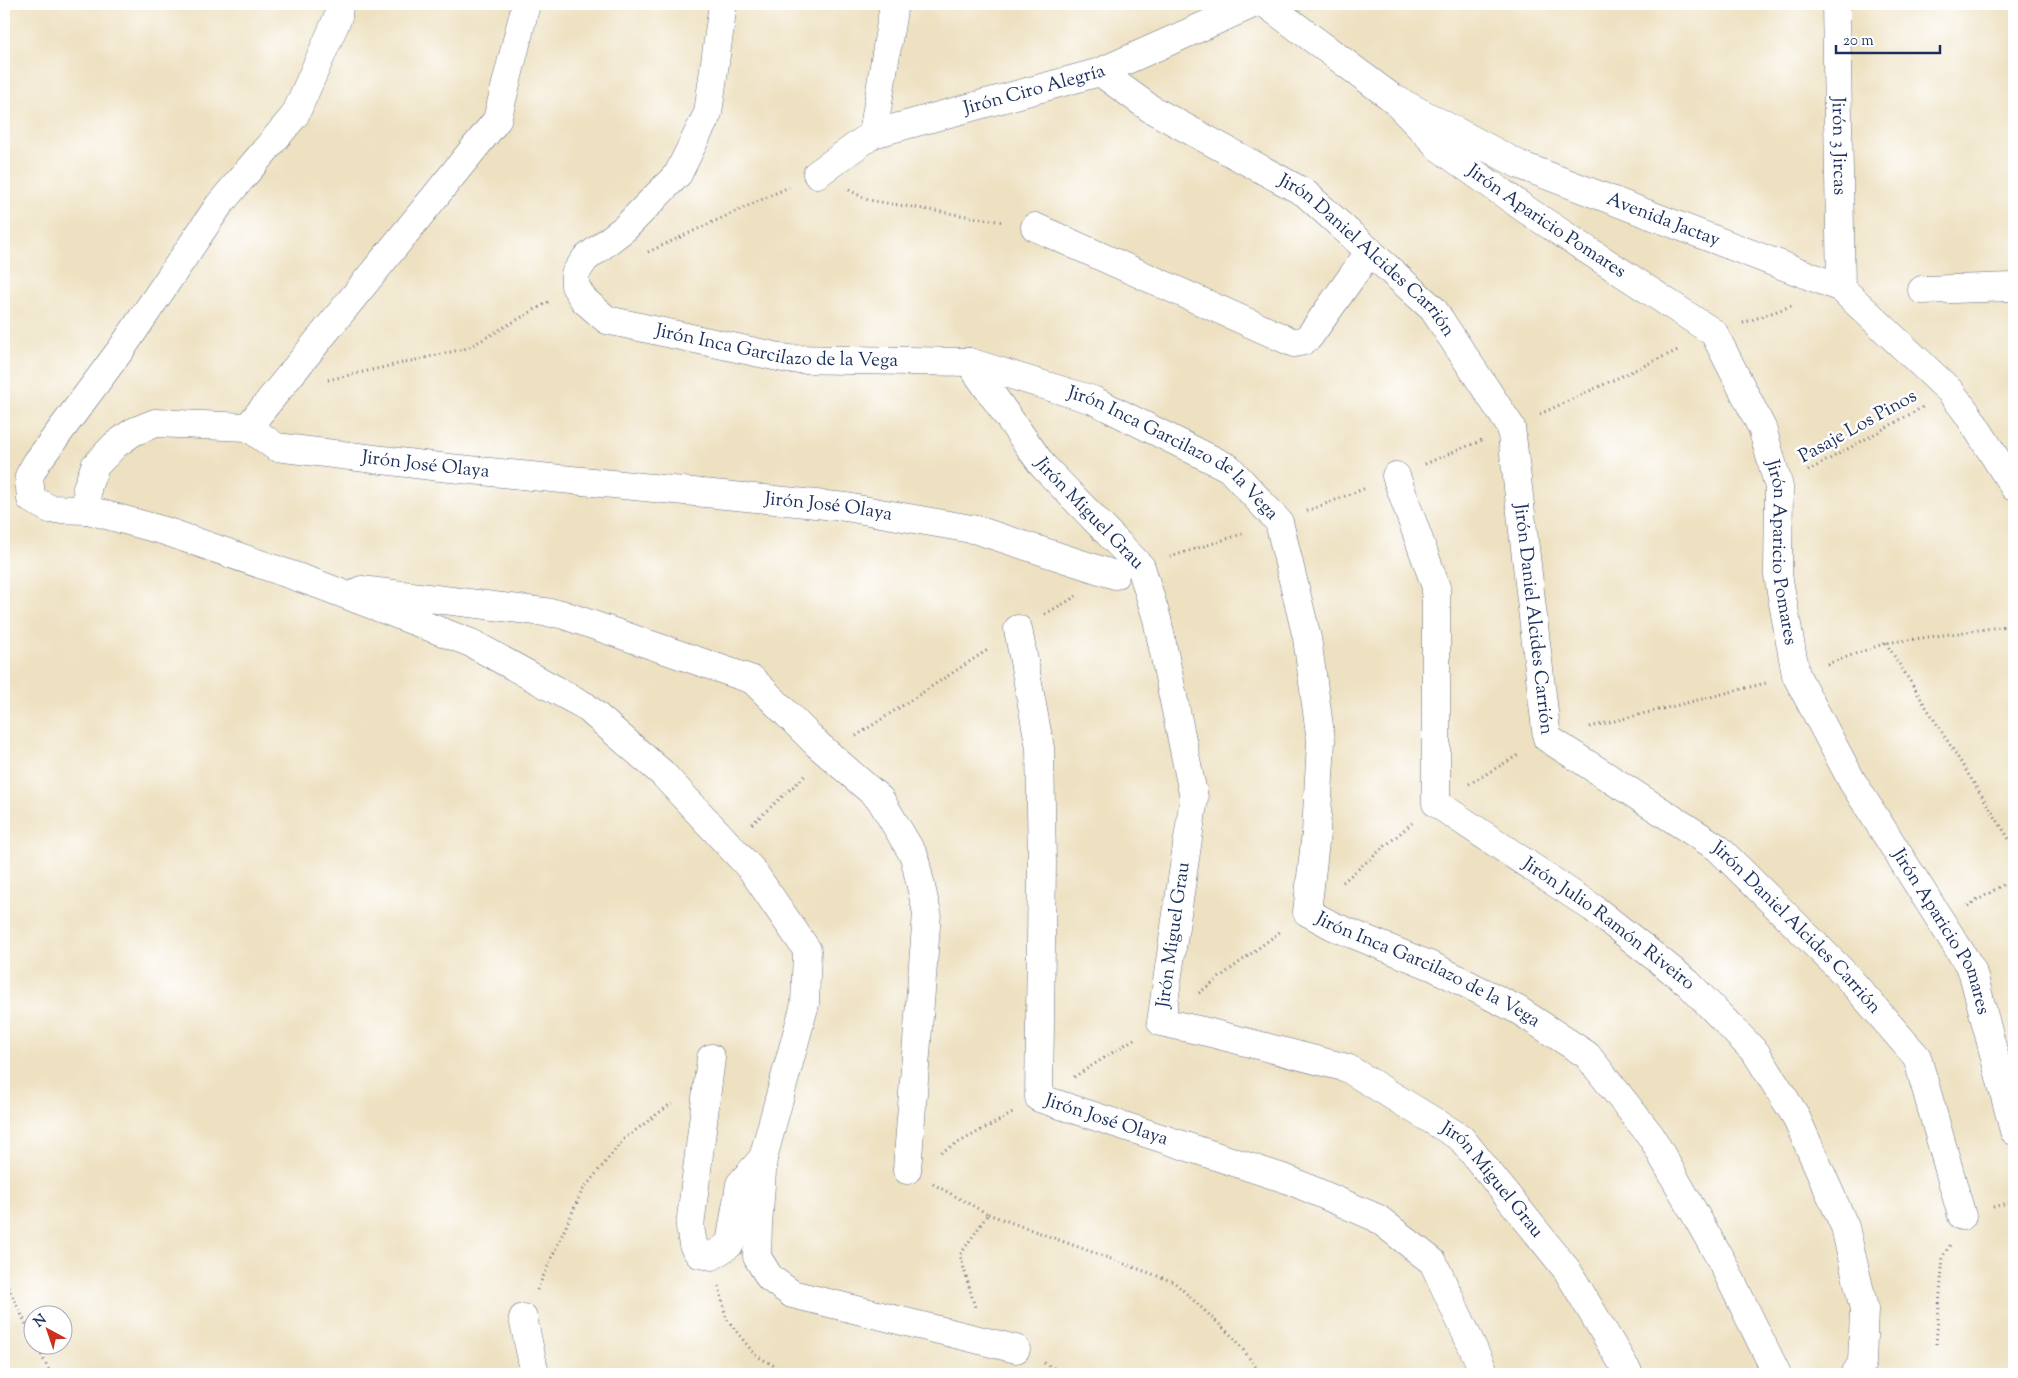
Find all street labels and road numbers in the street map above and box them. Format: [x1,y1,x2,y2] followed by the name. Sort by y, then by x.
[959,58,1110,122] street label: Jirón Ciro Alegría
[1824,96,1853,195] street label: Jirón 3 Jircas
[1460,157,1631,285] street label: Jirón Aparicio Pomares
[1273,167,1461,342] street label: Jirón Daniel Alcides Carrión
[1602,186,1724,254] street label: Avenida Jactay
[652,317,899,374] street label: Jirón Inca Garcilazo de la Vega
[1063,379,1285,527] street label: Jirón Inca Garcilazo de la Vega
[1794,383,1922,471] street label: Pasaje Los Pinos
[359,444,491,485] street label: Jirón José Olaya
[1027,452,1150,576] street label: Jirón Miguel Grau
[1758,456,1804,647] street label: Jirón Aparicio Pomares
[763,485,895,528] street label: Jirón José Olaya
[1506,501,1560,736] street label: Jirón Daniel Alcides Carrión
[1706,834,1887,1020] street label: Jirón Daniel Alcides Carrión
[1884,843,1997,1018] street label: Jirón Aparicio Pomares
[1516,850,1702,996] street label: Jirón Julio Ramón Riveiro
[1150,860,1198,1011] street label: Jirón Miguel Grau
[1310,905,1546,1034] street label: Jirón Inca Garcilazo de la Vega
[1040,1087,1172,1153] street label: Jirón José Olaya
[1434,1115,1550,1244] street label: Jirón Miguel Grau

